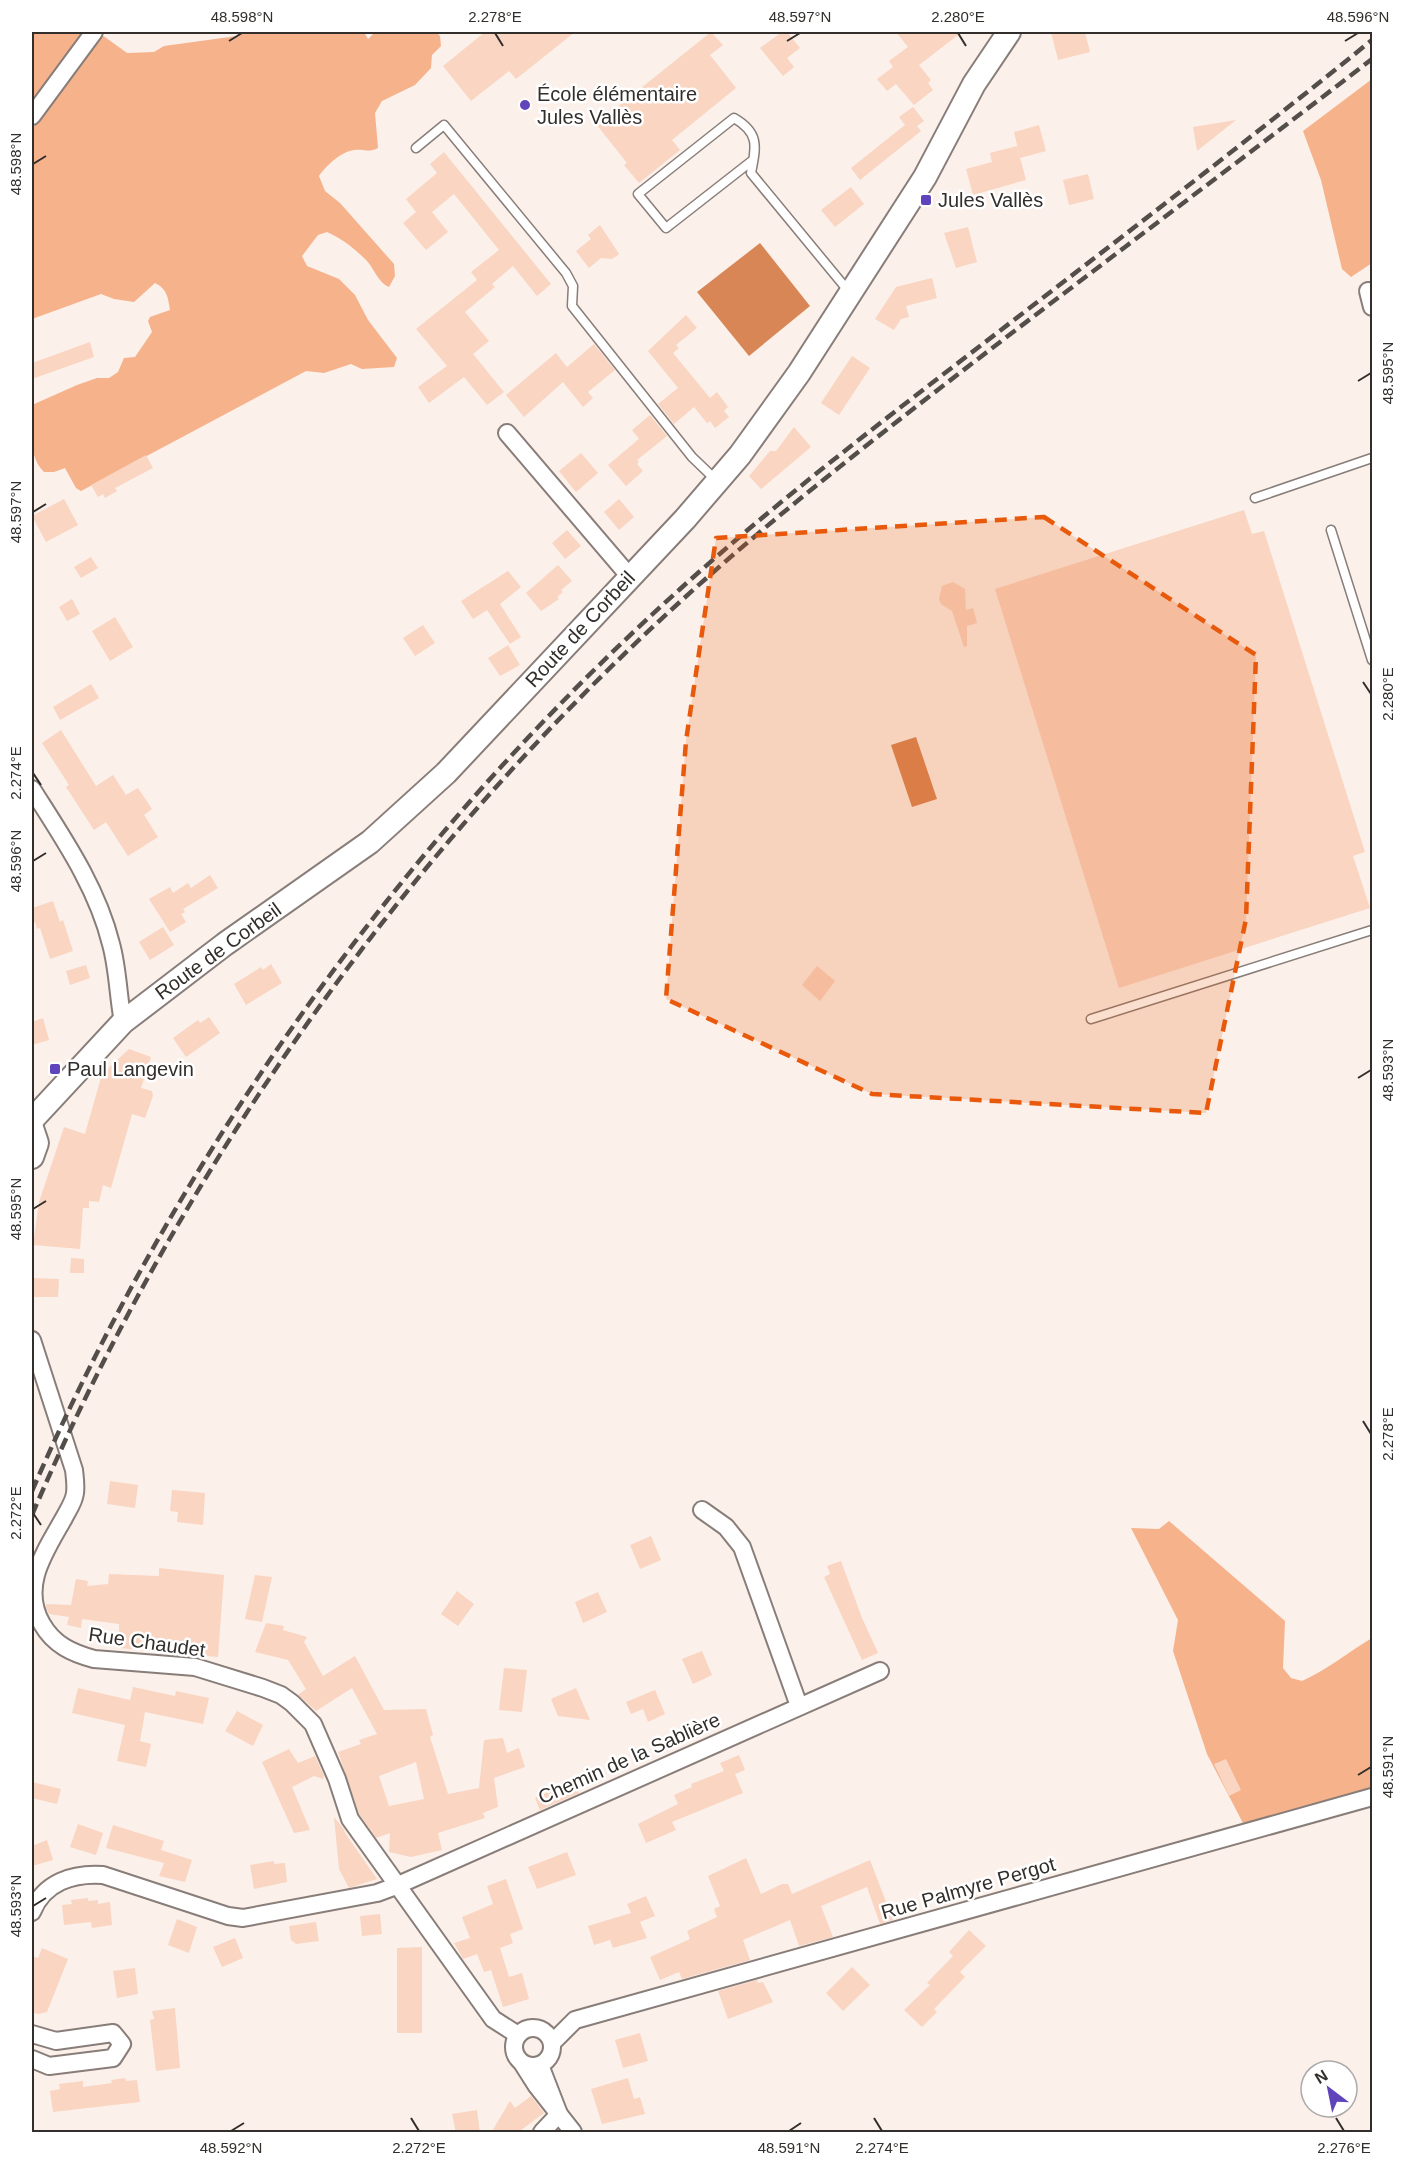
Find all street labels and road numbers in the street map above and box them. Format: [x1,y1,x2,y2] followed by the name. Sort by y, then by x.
[521,567,639,691] street label: Route de Corbeil
[151,898,285,1004] street label: Route de Corbeil
[87,1623,207,1661] street label: Rue Chaudet
[535,1708,723,1808] street label: Chemin de la Sablière
[878,1852,1058,1923] street label: Rue Palmyre Pergot

